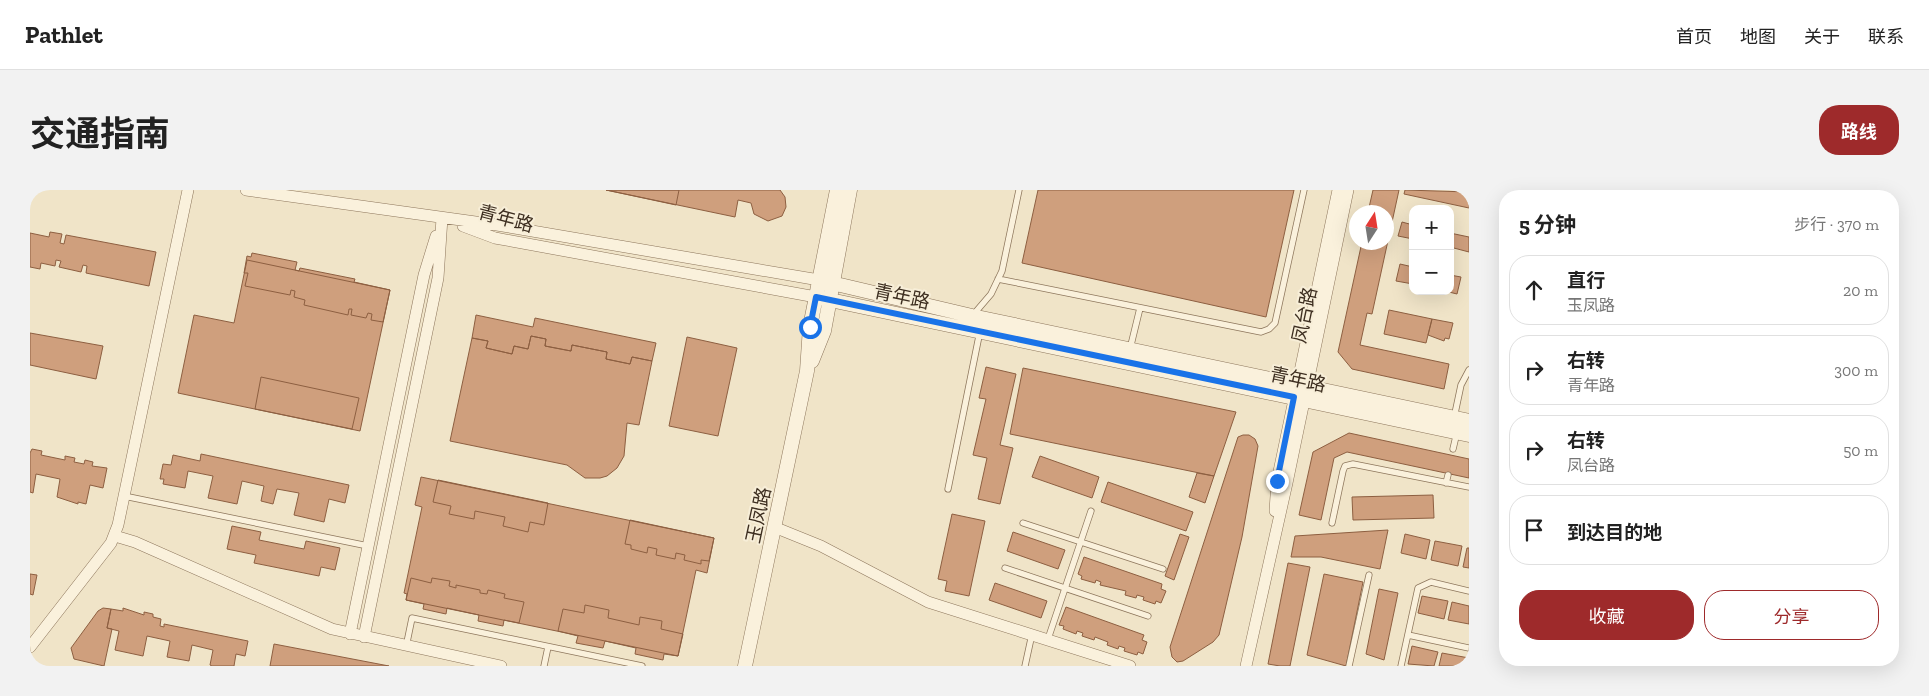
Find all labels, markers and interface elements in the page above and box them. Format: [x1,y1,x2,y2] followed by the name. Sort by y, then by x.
[25,20,103,49] text: Pathlet
[1676,26,1712,48] text: 首页
[1740,26,1776,48] text: 地图
[1804,26,1840,48] text: 关于
[1868,26,1904,48] text: 联系
[1819,105,1899,155] button: 路线
[30,113,170,155] text: 交通指南
[475,200,536,237] street label: 青年路
[1349,205,1394,250] north arrow
[1409,205,1454,295] map controls
[1409,205,1454,250] button: +
[1519,212,1576,237] text: 5 分钟
[1794,215,1879,234] text: 步行 · 370 m
[1409,250,1454,295] button: −
[1567,269,1605,292] text: 直行
[1520,276,1548,304] icon: ahead
[872,279,932,314] street label: 青年路
[1843,281,1878,300] text: 20 m
[1287,285,1322,345] street label: 凤台路
[1567,296,1615,315] text: 玉凤路
[799,316,822,339] route start
[1567,349,1605,372] text: 右转
[1520,356,1548,384] icon: right
[1834,361,1878,380] text: 300 m
[1268,362,1328,397] street label: 青年路
[1567,376,1615,395] text: 青年路
[1567,429,1605,452] text: 右转
[1520,436,1548,464] icon: right
[1843,441,1878,460] text: 50 m
[1567,456,1615,475] text: 凤台路
[1266,470,1289,493] route end
[741,485,776,545] street label: 玉凤路
[1520,516,1548,544] icon: arrive
[1567,521,1662,544] text: 到达目的地
[1519,590,1694,640] button: 收藏
[1704,590,1879,640] button: 分享

